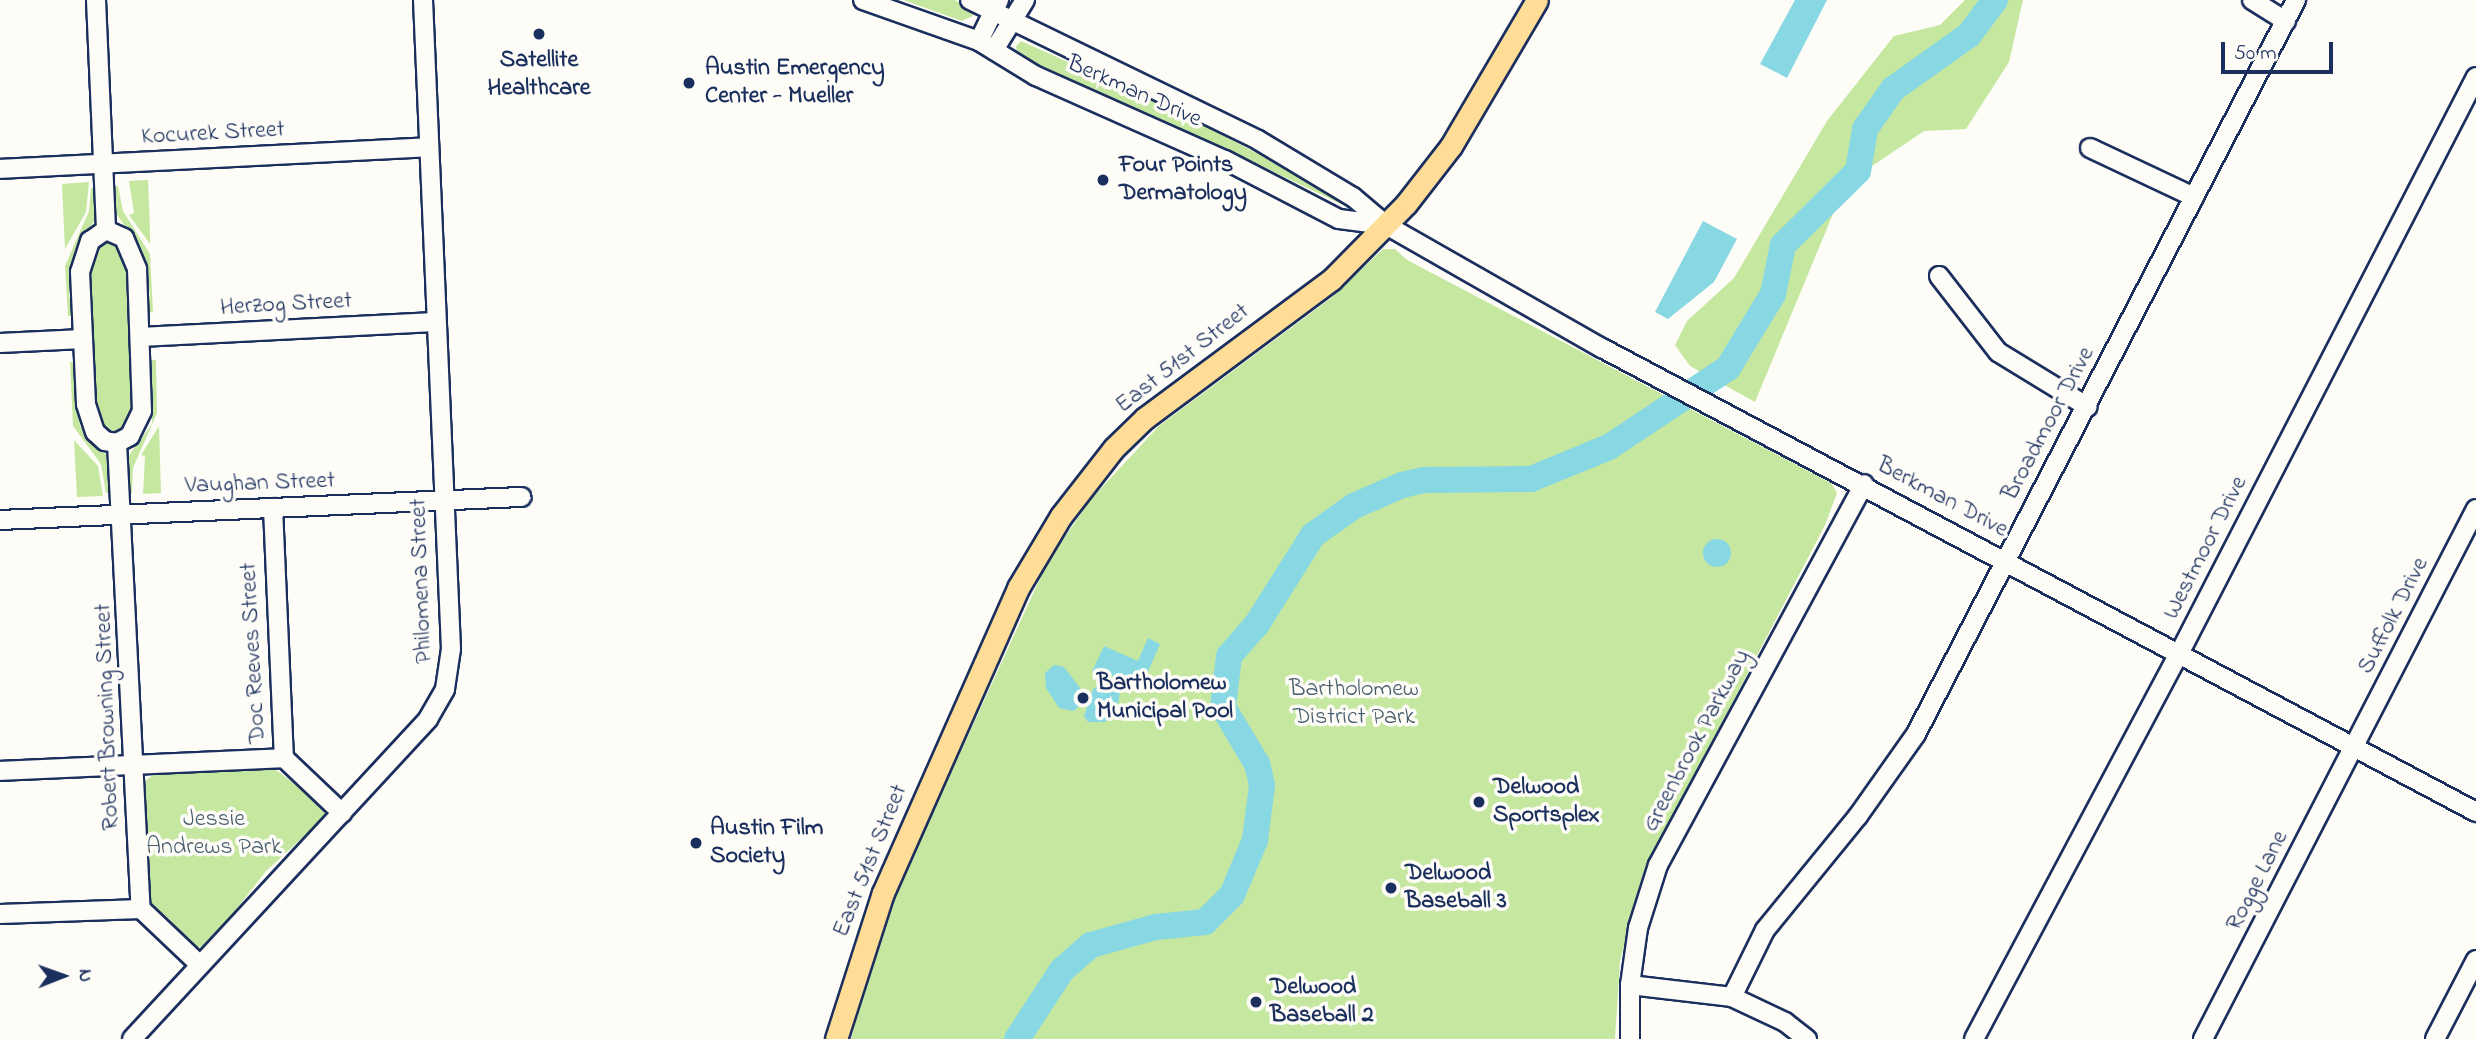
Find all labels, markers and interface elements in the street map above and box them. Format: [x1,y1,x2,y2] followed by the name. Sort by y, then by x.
[529,24,549,44] marker: Satellite Healthcare
[2224,28,2336,72] scale bar
[2234,39,2277,69] text: 50 m
[488,47,590,103] place label: Satellite Healthcare
[1062,49,1206,135] street label: Berkman Drive
[705,55,885,111] place label: Austin Emergency Center - Mueller
[679,73,699,93] marker: Austin Emergency Center - Mueller
[141,116,285,152] street label: Kocurek Street
[1119,152,1247,208] place label: Four Points Dermatology
[1093,170,1113,190] marker: Four Points Dermatology
[219,287,353,323] street label: Herzog Street
[1110,298,1256,420] street label: East 51st Street
[1996,342,2102,506] street label: Broadmoor Drive
[1871,451,2013,545] street label: Berkman Drive
[184,467,336,501] street label: Vaughan Street
[2158,472,2254,624] street label: Westmoor Drive
[405,498,439,664] street label: Philomena Street
[2352,553,2436,679] street label: Suffolk Drive
[235,562,273,744] street label: Doc Reeves Street
[90,603,126,831] street label: Robert Browning Street
[1637,645,1757,837] street label: Greenbrook Parkway
[1097,670,1233,726] place label: Bartholomew Municipal Pool
[1289,676,1419,732] park label: Bartholomew District Park
[1075,690,1091,706] marker: Bartholomew Municipal Pool
[1493,774,1600,830] place label: Delwood Sportsplex
[827,781,915,941] street label: East 51st Street
[1471,794,1487,810] marker: Delwood Sportsplex
[146,806,282,862] park label: Jessie Andrews Park
[710,815,823,871] place label: Austin Film Society
[2221,826,2295,936] street label: Rogge Lane
[688,835,704,851] marker: Austin Film Society
[1405,860,1507,916] place label: Delwood Baseball 3
[1383,880,1399,896] marker: Delwood Baseball 3
[28,941,98,1011] north arrow
[71,969,98,982] text: N
[1270,974,1374,1030] place label: Delwood Baseball 2
[1248,994,1264,1010] marker: Delwood Baseball 2

